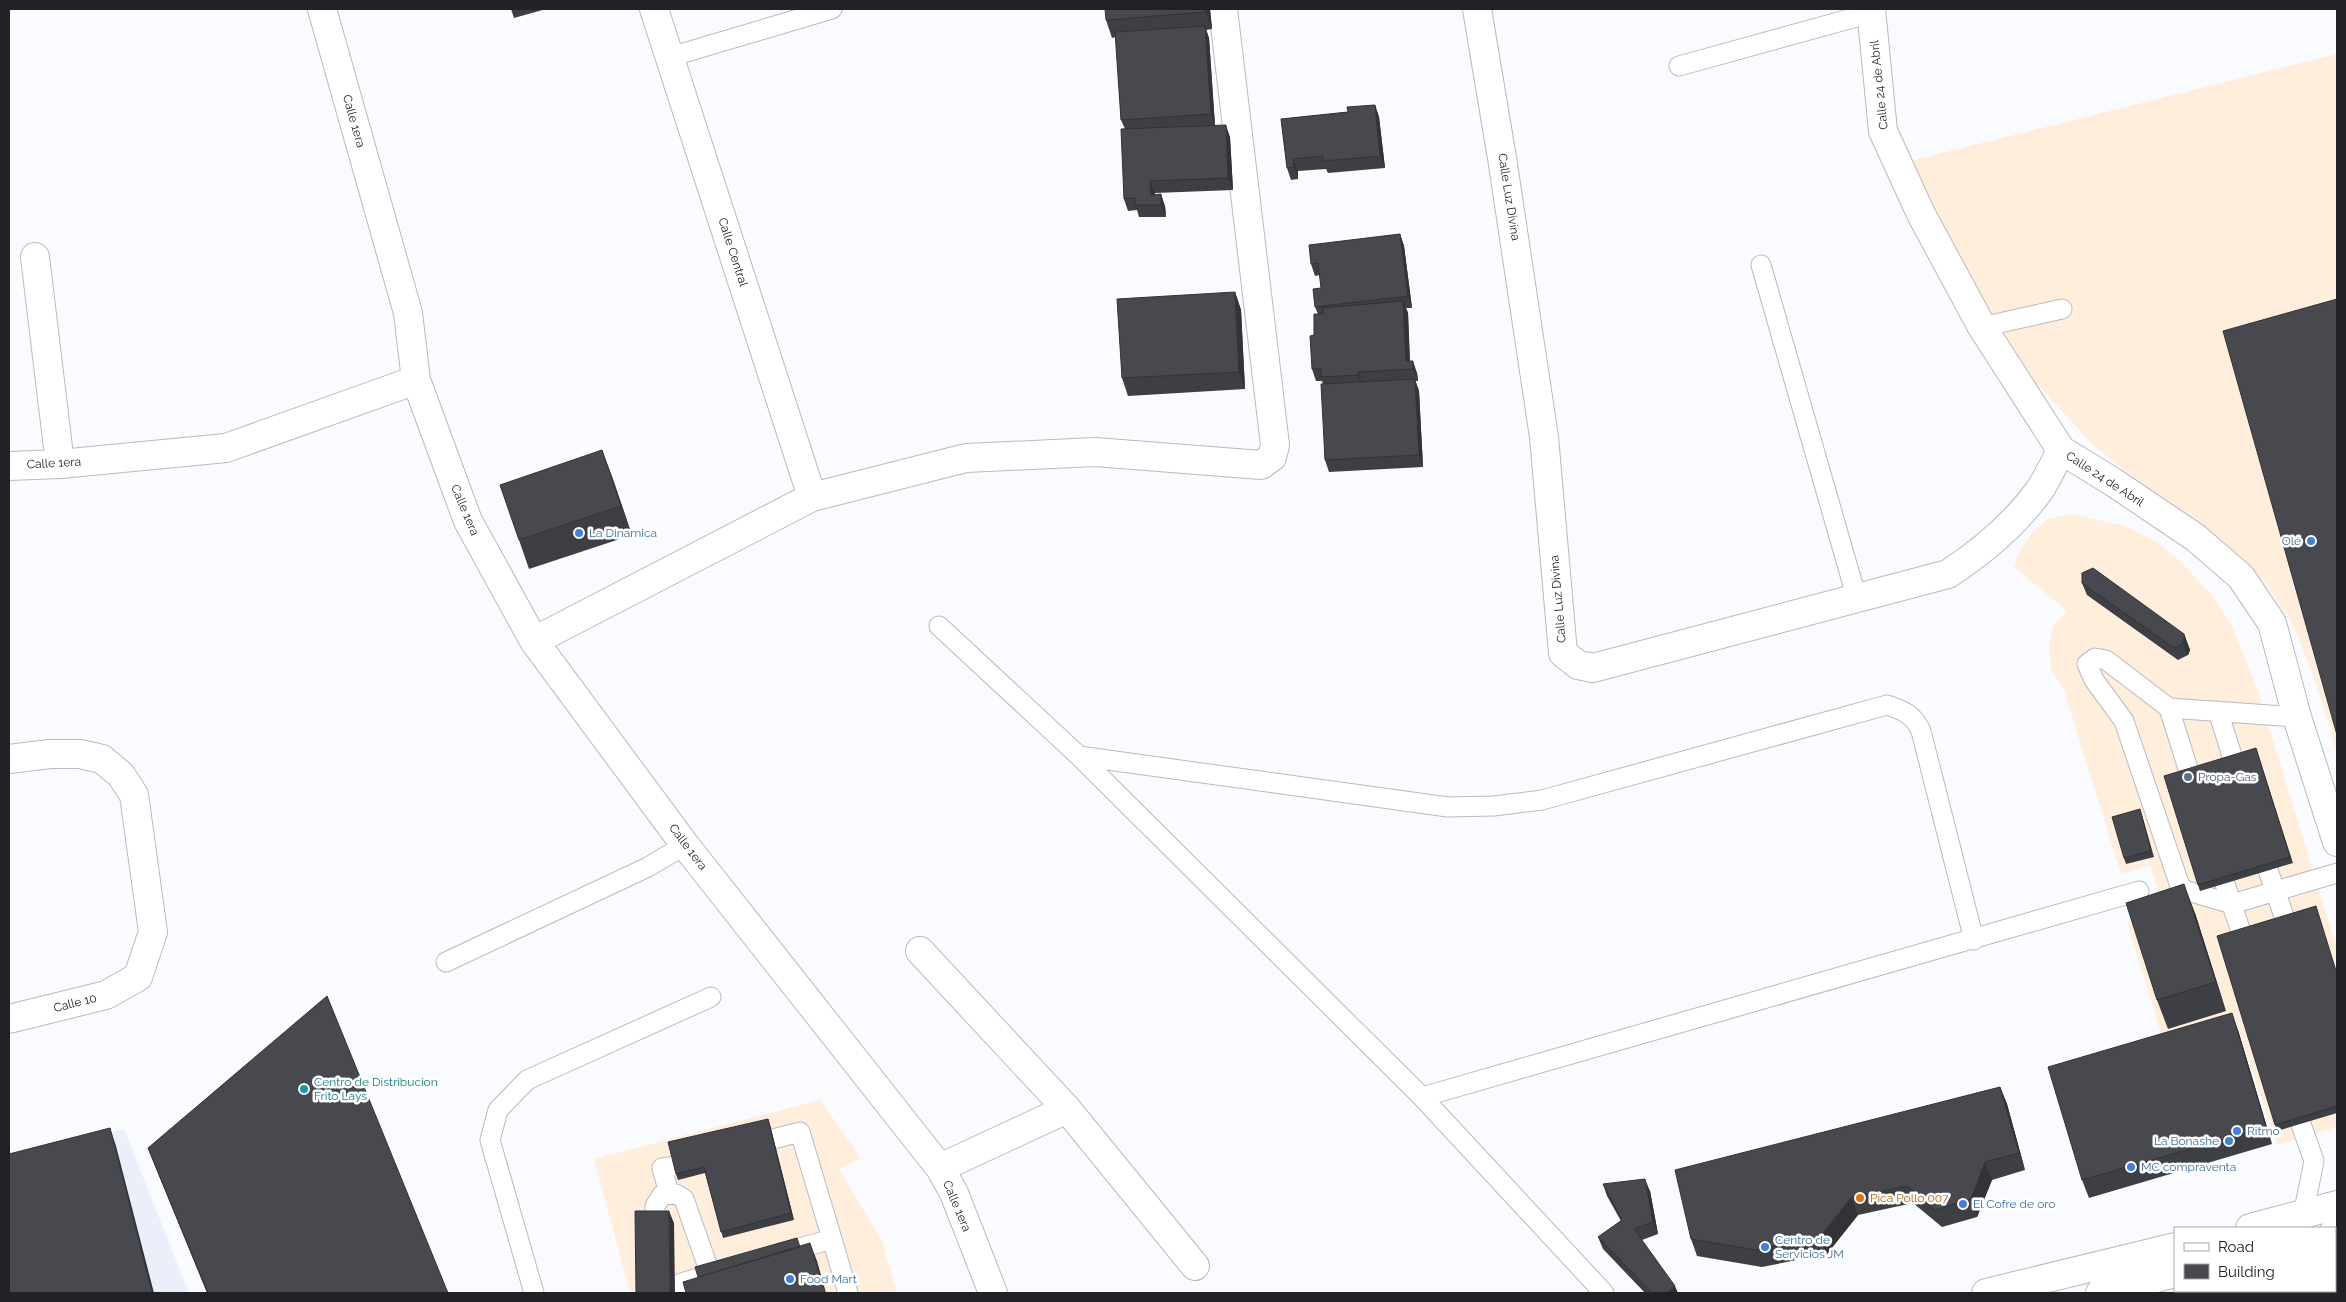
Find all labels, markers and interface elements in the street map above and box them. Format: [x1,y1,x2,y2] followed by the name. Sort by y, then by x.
[1867,39,1891,131] street label: Calle 24 de Abril
[340,93,368,149] street label: Calle 1era
[1495,152,1523,242] street label: Calle Luz Divina
[715,216,751,289] street label: Calle Central
[2063,449,2147,510] street label: Calle 24 de Abril
[27,455,81,471] street label: Calle 1era
[448,482,482,538] street label: Calle 1era
[589,526,657,540] place label: La Dinamica
[573,527,585,539] marker: La Dinamica
[2282,534,2301,548] place label: Olé
[2305,535,2317,547] marker: Olé
[1547,554,1569,644] street label: Calle Luz Divina
[2198,770,2257,784] place label: Propa-Gas
[2182,771,2194,783] marker: Propa-Gas
[666,821,710,873] street label: Calle 1era
[52,991,98,1015] street label: Calle 10
[314,1075,438,1103] place label: Centro de Distribucion Frito Lays
[298,1083,310,1095] marker: Centro de Distribucion Frito Lays
[2247,1124,2280,1138] place label: Ritmo
[2231,1125,2243,1137] marker: Ritmo
[2154,1134,2219,1148] place label: La Bonashe
[2223,1135,2235,1147] marker: La Bonashe
[2141,1160,2236,1174] place label: MC compraventa
[2125,1161,2137,1173] marker: MC compraventa
[940,1178,974,1234] street label: Calle 1era
[1870,1191,1949,1205] place label: Pica Pollo 007
[1854,1192,1866,1204] marker: Pica Pollo 007
[1973,1197,2056,1211] place label: El Cofre de oro
[1957,1198,1969,1210] marker: El Cofre de oro
[2174,1227,2336,1292] legend
[1775,1233,1844,1261] place label: Centro de Servicios JM
[2218,1238,2254,1256] text: Road
[1759,1241,1771,1253] marker: Centro de Servicios JM
[2218,1263,2275,1281] text: Building
[800,1272,857,1286] place label: Food Mart
[784,1273,796,1285] marker: Food Mart

